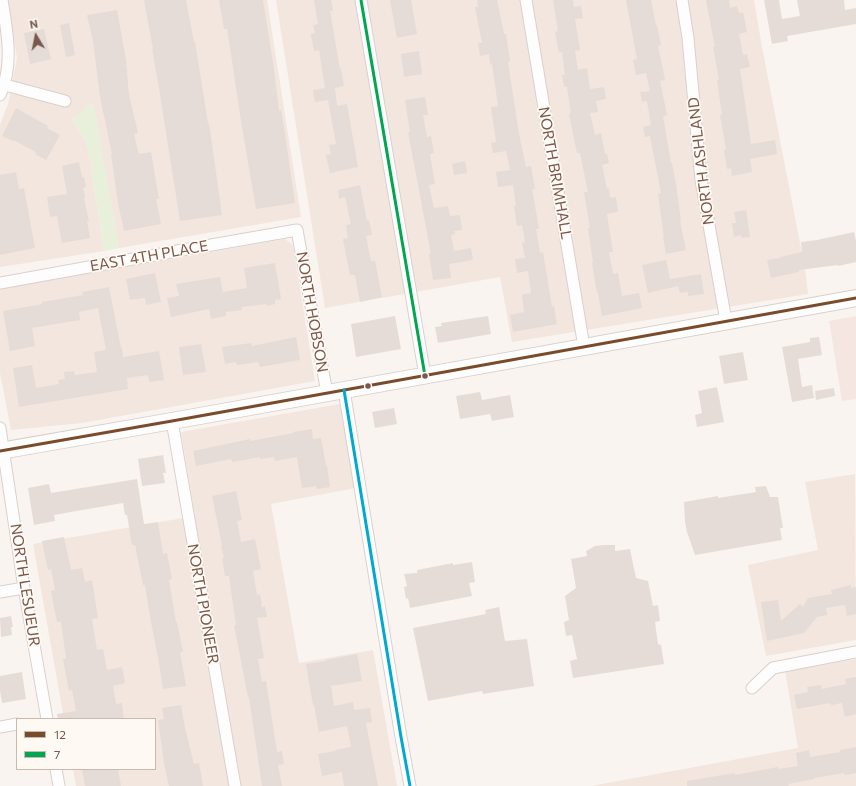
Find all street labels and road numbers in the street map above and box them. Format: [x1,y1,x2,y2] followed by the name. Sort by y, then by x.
[684,96,718,226] street label: NORTH ASHLAND
[534,105,576,241] street label: NORTH BRIMHALL
[89,237,209,275] street label: EAST 4TH PLACE
[292,250,332,374] street label: NORTH HOBSON
[6,522,44,648] street label: NORTH LESUEUR
[184,542,222,666] street label: NORTH PIONEER

